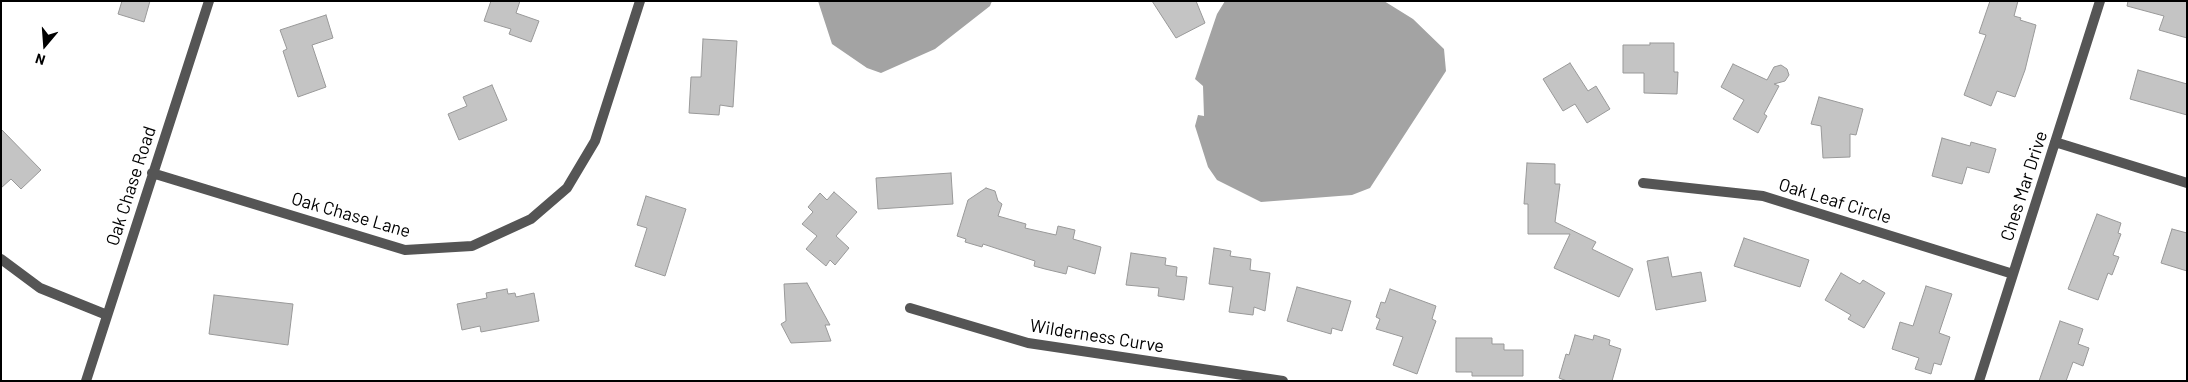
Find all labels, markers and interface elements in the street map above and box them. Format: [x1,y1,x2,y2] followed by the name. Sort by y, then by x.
[20,20,70,70] north arrow
[33,50,47,69] text: N
[102,124,160,248] street label: Oak Chase Road
[1996,128,2052,244] street label: Ches Mar Drive
[1776,174,1894,228] street label: Oak Leaf Circle
[289,188,413,242] street label: Oak Chase Lane
[1028,315,1166,357] street label: Wilderness Curve

